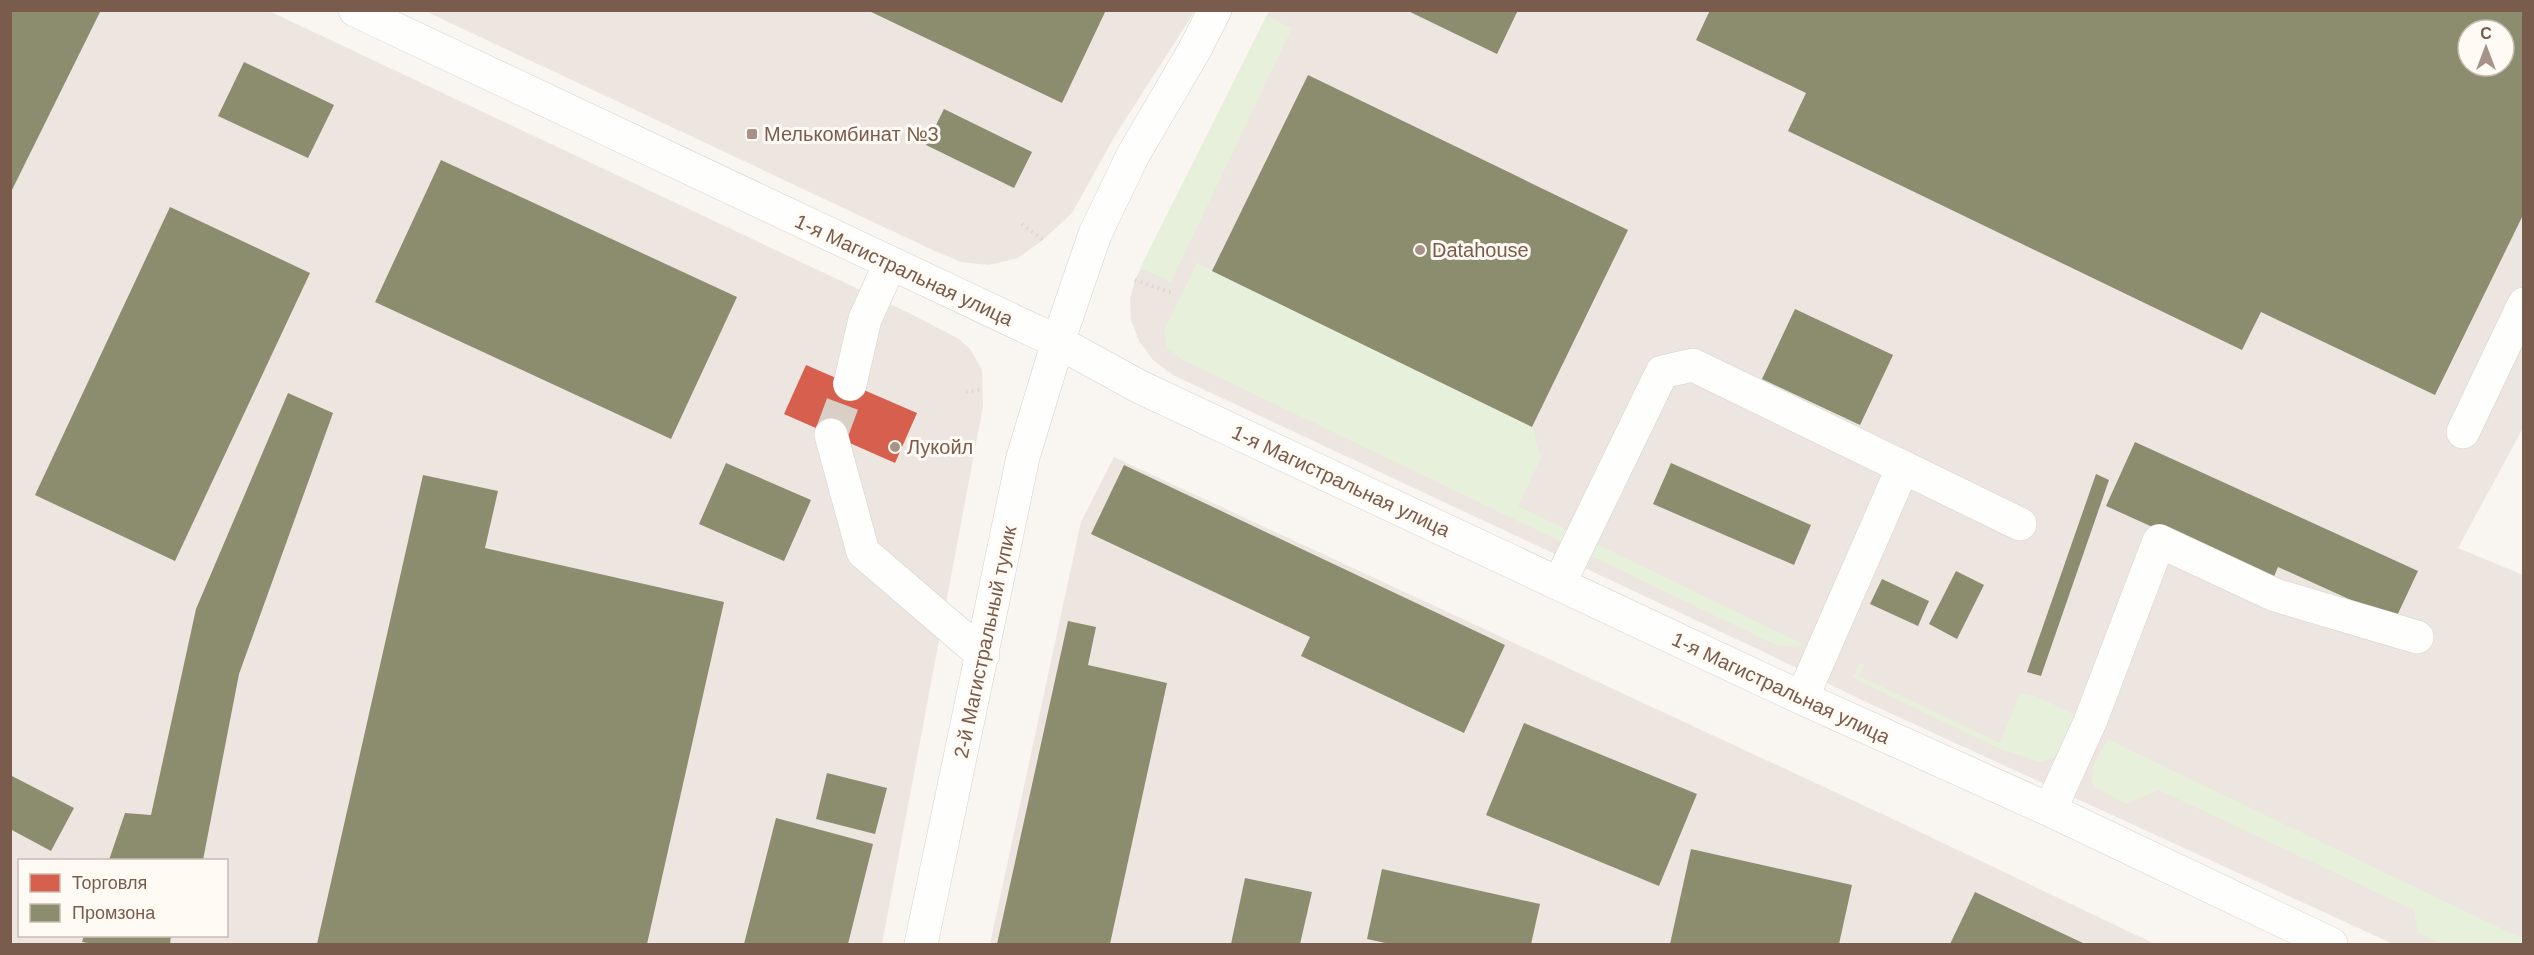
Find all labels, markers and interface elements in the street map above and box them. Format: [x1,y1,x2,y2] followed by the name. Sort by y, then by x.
[2456,18,2516,78] north arrow
[2480,25,2492,42] text: С
[764,123,939,145] place label: Мелькомбинат №3
[745,127,759,141] marker: Мелькомбинат №3
[792,210,1017,331] street label: 1-я Магистральная улица
[1432,239,1529,261] place label: Datahouse
[1413,243,1427,257] marker: Datahouse
[1229,421,1454,542] street label: 1-я Магистральная улица
[907,436,973,458] place label: Лукойл
[888,440,902,454] marker: Лукойл
[950,524,1020,760] street label: 2-й Магистральный тупик
[1669,628,1894,749] street label: 1-я Магистральная улица
[18,859,228,937] legend
[72,873,147,893] text: Торговля
[72,903,156,923] text: Промзона

